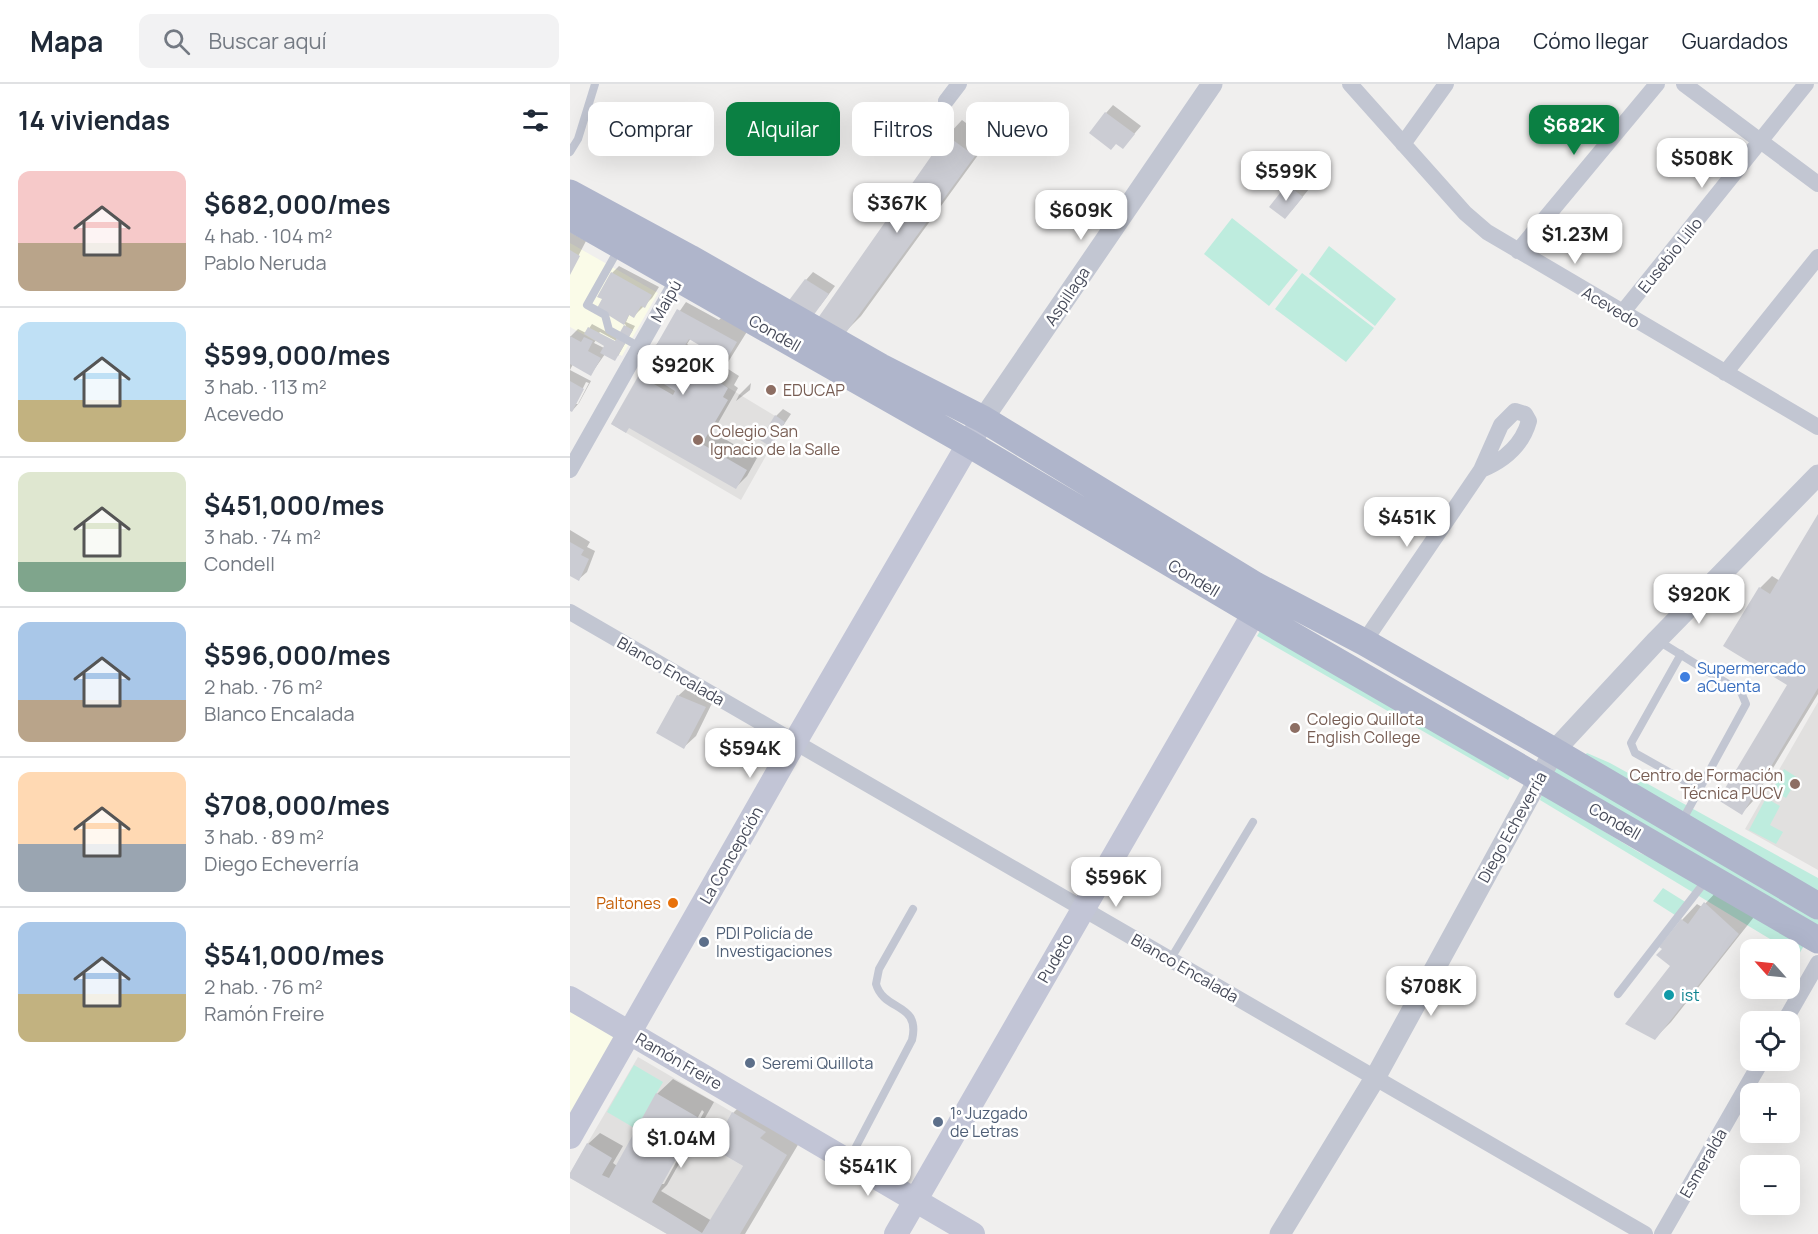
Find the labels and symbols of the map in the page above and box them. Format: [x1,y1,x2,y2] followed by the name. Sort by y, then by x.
[1532,105,1616,156] pin: $682K
[1660,138,1744,189] pin: $508K
[1244,151,1328,202] pin: $599K
[855,183,939,234] pin: $367K
[1039,190,1123,241] pin: $609K
[1633,213,1707,297] street label: Eusebio Lillo
[1526,214,1624,265] pin: $1.23M
[1039,262,1095,330] street label: Aspillaga
[645,276,687,326] street label: Maipú
[1578,281,1644,333] street label: Acevedo
[745,309,805,357] street label: Condell
[641,345,725,396] pin: $920K
[783,379,845,401] place label: EDUCAP
[764,383,778,397] marker: EDUCAP
[710,420,840,460] place label: Colegio San Ignacio de la Salle
[691,433,705,447] marker: Colegio San Ignacio de la Salle
[1365,497,1449,548] pin: $451K
[1164,554,1224,602] street label: Condell
[1657,574,1741,625] pin: $920K
[613,631,729,711] street label: Blanco Encalada
[1697,657,1806,697] place label: Supermercado aCuenta
[1678,670,1692,684] marker: Supermercado aCuenta
[1307,708,1424,748] place label: Colegio Quillota English College
[1288,721,1302,735] marker: Colegio Quillota English College
[708,728,792,779] pin: $594K
[1629,764,1783,804] place label: Centro de Formación Técnica PUCV
[1472,768,1552,886] street label: Diego Echeverría
[1788,777,1802,791] marker: Centro de Formación Técnica PUCV
[1585,797,1645,845] street label: Condell
[694,802,768,908] street label: La Concepción
[1074,857,1158,908] pin: $596K
[596,892,661,914] place label: Paltones
[666,896,680,910] marker: Paltones
[716,922,832,962] place label: PDI Policía de Investigaciones
[1127,928,1243,1008] street label: Blanco Encalada
[1032,929,1078,987] street label: Pudeto
[697,935,711,949] marker: PDI Policía de Investigaciones
[1740,939,1800,999] north arrow
[1389,966,1473,1017] pin: $708K
[1681,984,1700,1006] place label: ist
[1662,988,1676,1002] marker: ist
[632,1027,726,1095] street label: Ramón Freire
[762,1052,874,1074] place label: Seremi Quillota
[743,1056,757,1070] marker: Seremi Quillota
[950,1102,1028,1142] place label: 1º Juzgado de Letras
[931,1115,945,1129] marker: 1º Juzgado de Letras
[632,1118,730,1169] pin: $1.04M
[1674,1124,1732,1202] street label: Esmeralda
[826,1146,910,1197] pin: $541K

